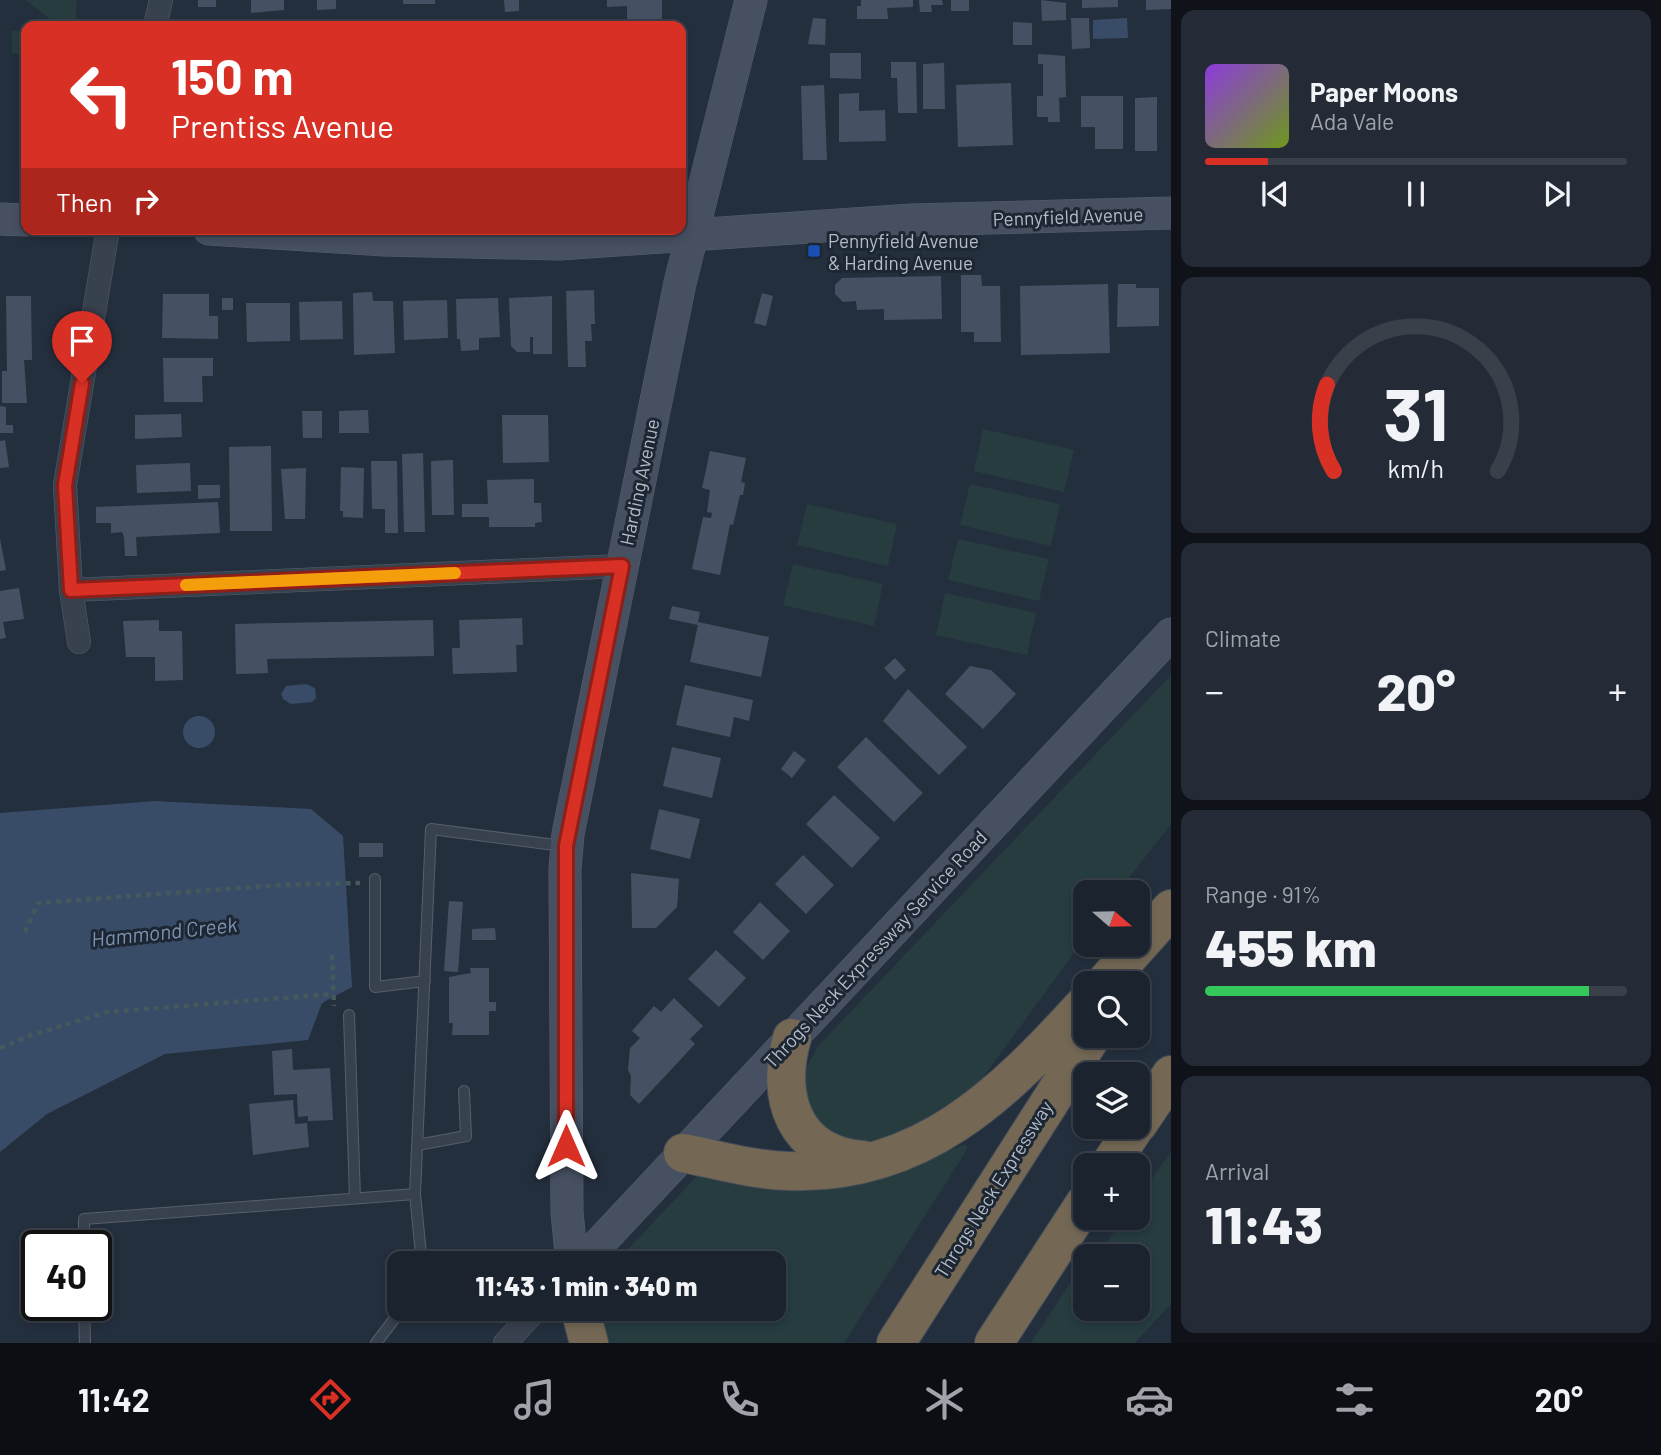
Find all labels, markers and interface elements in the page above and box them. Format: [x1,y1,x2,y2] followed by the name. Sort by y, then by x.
[171,46,293,105] text: 150 m
[56,49,147,140] icon: left
[1310,76,1458,107] text: Paper Moons
[171,106,394,144] text: Prentiss Avenue
[1310,107,1394,135] text: Ada Vale
[1256,175,1294,213] icon: previous
[1397,175,1435,213] icon: pause
[1538,175,1576,213] icon: next
[127,182,165,220] icon: right
[56,186,113,217] text: Then
[992,202,1144,230] street label: Pennyfield Avenue
[828,229,979,274] place label: Pennyfield Avenue & Harding Avenue
[806,243,822,259] marker: Pennyfield Avenue & Harding Avenue
[52,311,112,383] pin
[63,322,101,360] icon: arrive
[1384,368,1448,456] text: 31
[614,417,664,547] street label: Harding Avenue
[1388,453,1444,483] text: km/h
[1205,624,1281,652] text: Climate
[1377,659,1455,721] text: 20°
[1205,667,1224,713] text: −
[1608,667,1627,713] text: +
[759,825,991,1073] street label: Throgs Neck Expressway Service Road
[1073,880,1150,957] north arrow
[1073,880,1150,1321] map controls
[1205,880,1321,908] text: Range · 91%
[90,911,239,951] water label: Hammond Creek
[1205,915,1377,977] text: 455 km
[1073,971,1150,1048] button: search
[1073,1062,1150,1139] button: layers
[929,1096,1057,1282] street label: Throgs Neck Expressway
[529,1109,603,1183] position arrow
[1073,1153,1150,1230] button: +
[1205,1157,1269,1185] text: Arrival
[1205,1192,1323,1254] text: 11:43
[21,1230,112,1321] speed limit sign: 40
[1073,1244,1150,1321] button: −
[476,1270,697,1301] text: 11:43 · 1 min · 340 m
[306,1375,355,1424] icon: directions
[510,1375,559,1424] icon: music
[715,1375,764,1424] icon: phone
[920,1375,969,1424] icon: climate
[1125,1375,1174,1424] icon: car
[1330,1375,1379,1424] icon: filters
[78,1380,150,1418] text: 11:42
[1535,1380,1583,1418] text: 20°

